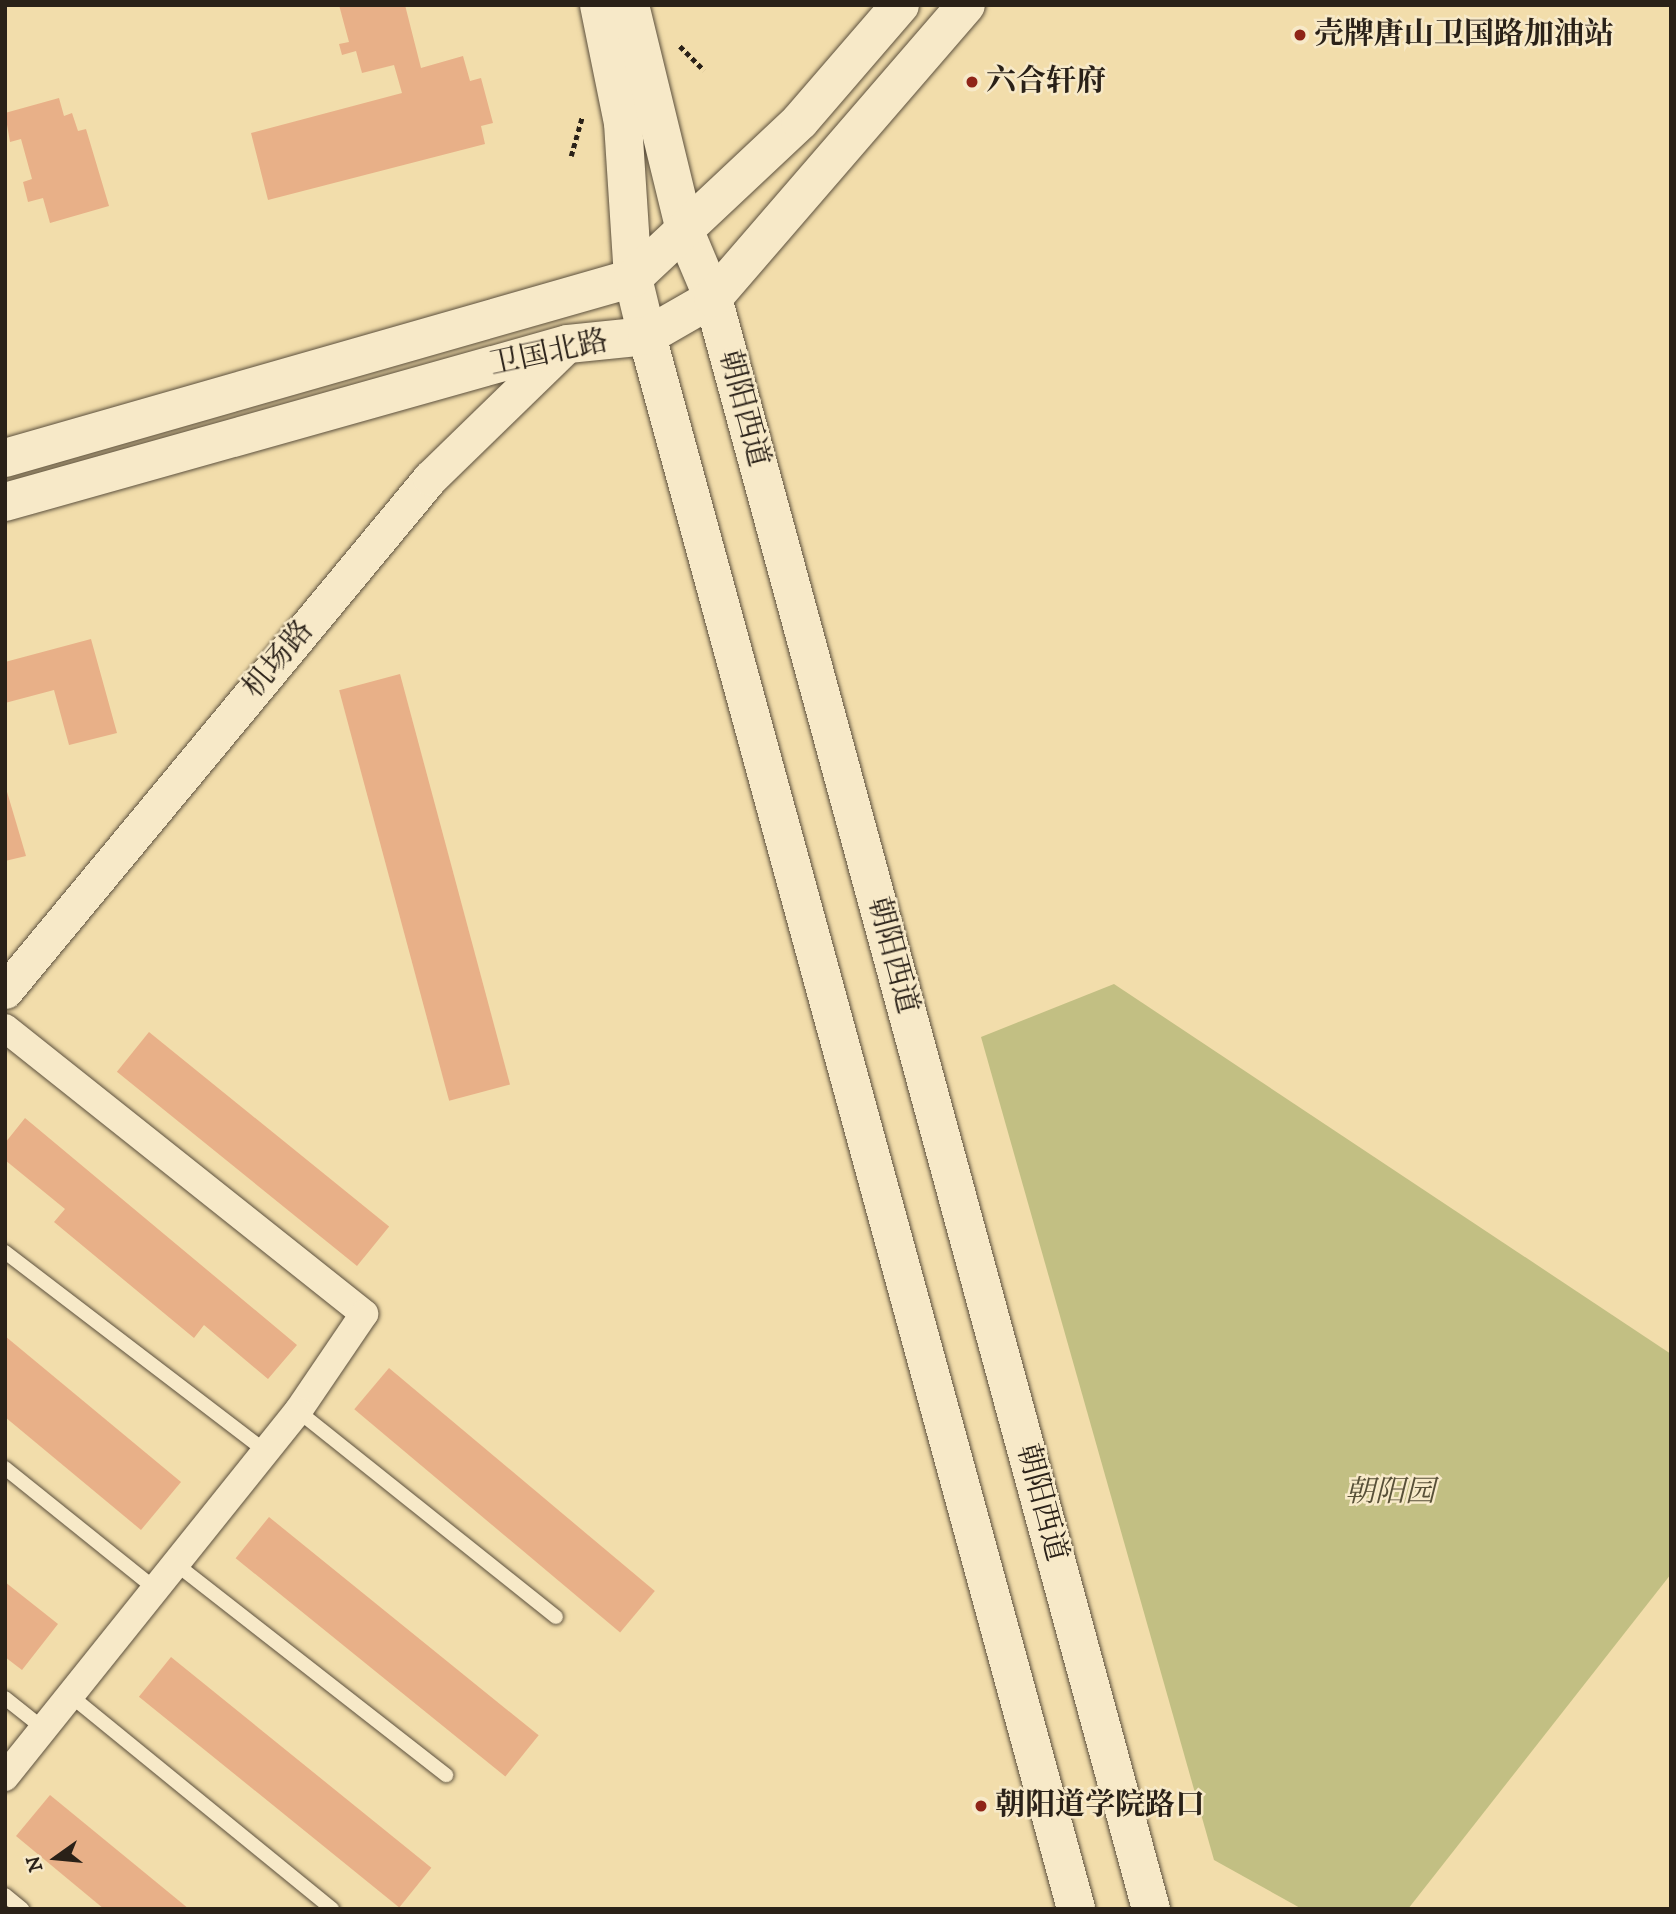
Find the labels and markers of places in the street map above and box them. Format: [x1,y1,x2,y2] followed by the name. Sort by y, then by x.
[1314,17,1614,53] place label: 壳牌唐山卫国路加油站
[1292,27,1308,43] marker: 壳牌唐山卫国路加油站
[986,64,1106,100] place label: 六合轩府
[964,74,980,90] marker: 六合轩府
[995,1788,1205,1824] place label: 朝阳道学院路口
[973,1798,989,1814] marker: 朝阳道学院路口

